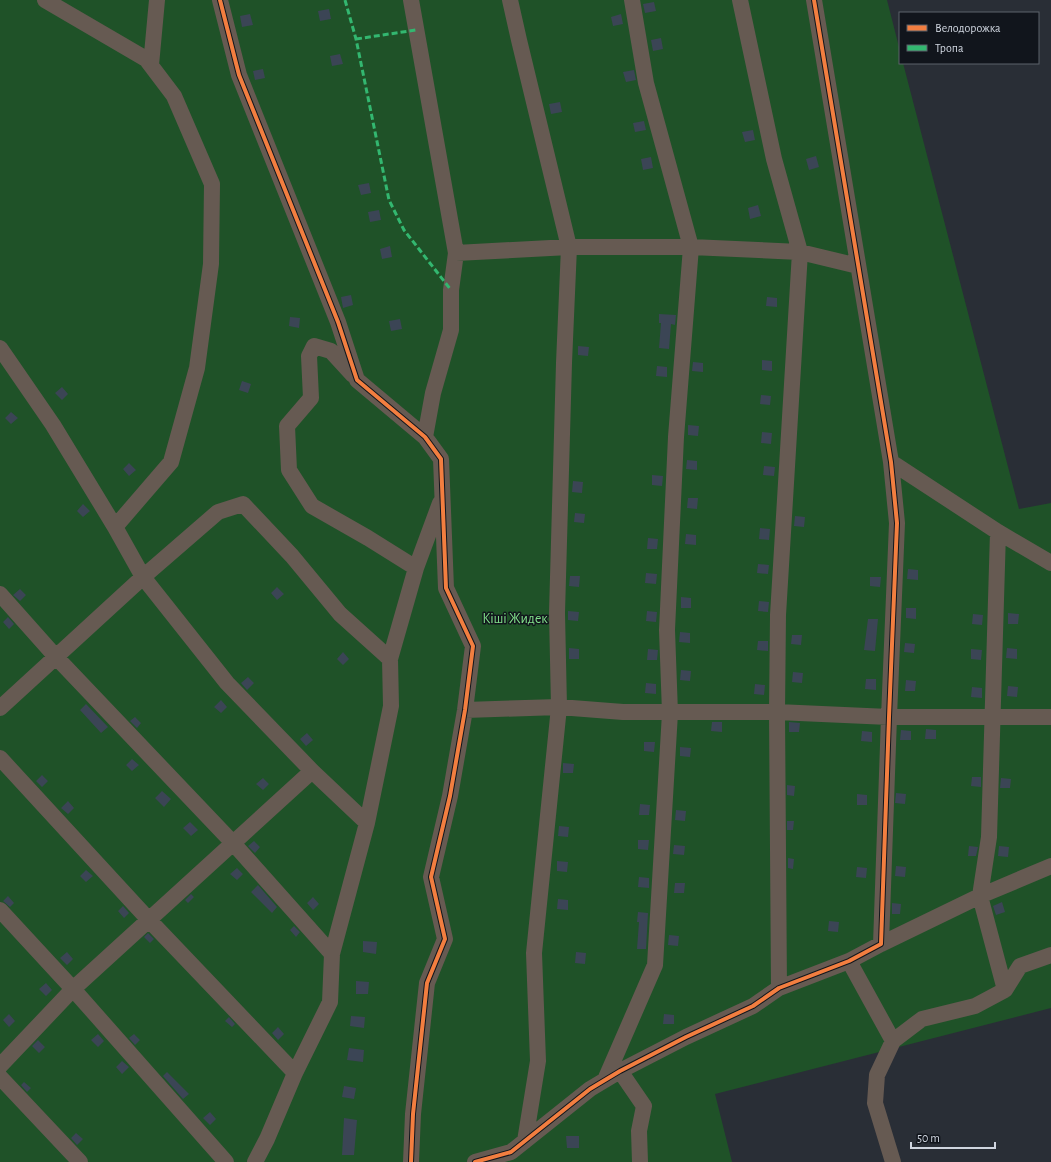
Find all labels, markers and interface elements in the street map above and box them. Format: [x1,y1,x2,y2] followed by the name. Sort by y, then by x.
[899,12,1039,64] legend
[935,22,1001,34] text: Велодорожка
[935,42,964,54] text: Тропа
[482,612,548,626] park label: Кіші Жидек
[911,1124,995,1150] scale bar
[917,1132,940,1144] text: 50 m

